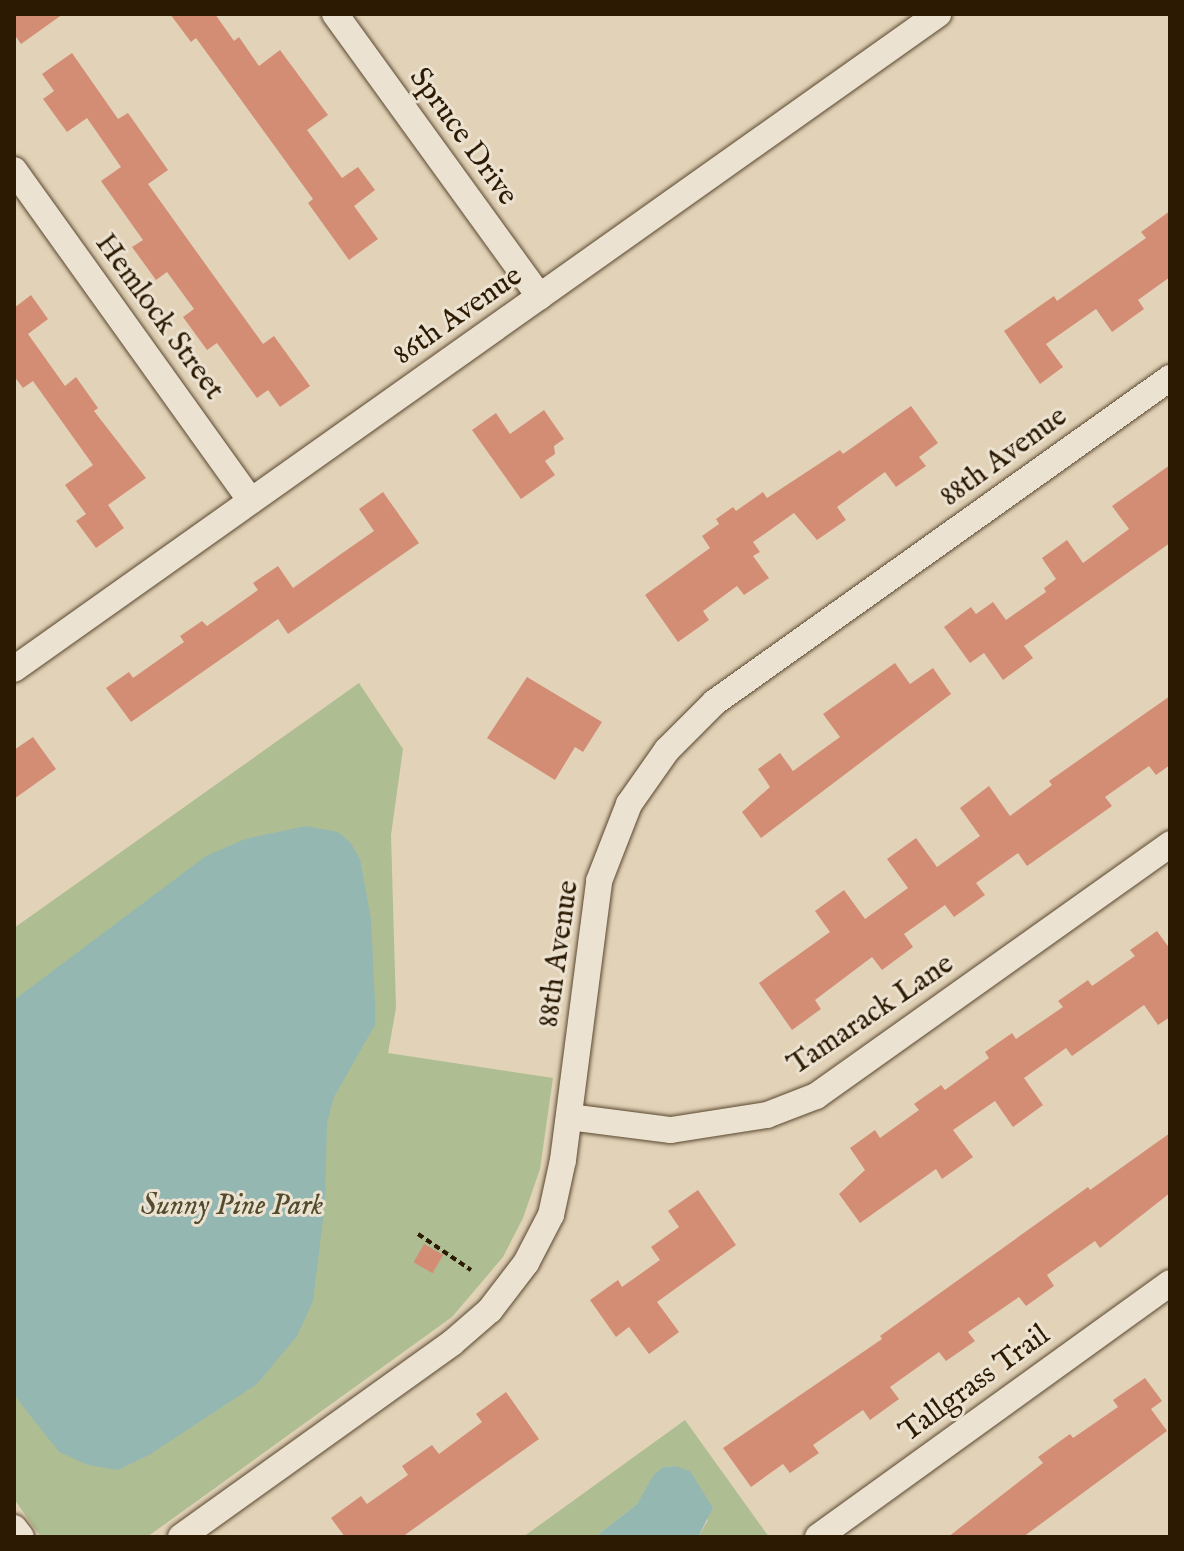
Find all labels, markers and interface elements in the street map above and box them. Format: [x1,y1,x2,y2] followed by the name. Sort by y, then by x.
[401,61,525,213] street label: Spruce Drive
[87,227,231,407] street label: Hemlock Street
[387,259,529,373] street label: 86th Avenue
[934,399,1074,515] street label: 88th Avenue
[531,878,587,1030] street label: 88th Avenue
[781,946,961,1084] street label: Tamarack Lane
[141,1188,323,1224] park label: Sunny Pine Park
[893,1318,1057,1450] street label: Tallgrass Trail

